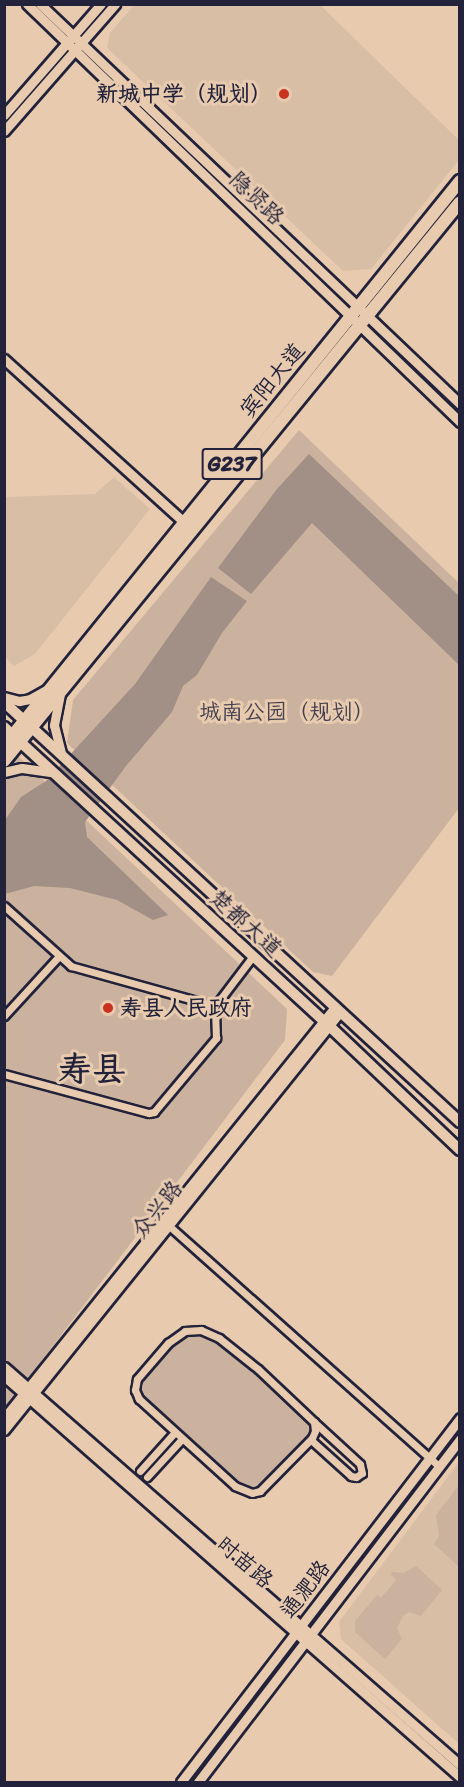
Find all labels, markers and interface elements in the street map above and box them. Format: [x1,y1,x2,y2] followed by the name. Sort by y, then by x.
[96,81,272,107] place label: 新城中学（规划）
[277,87,291,101] marker: 新城中学（规划）
[224,166,290,230] street label: 隐贤路
[234,337,310,423] street label: 宾阳大道
[200,446,264,482] road number: G237
[199,699,375,725] park label: 城南公园（规划）
[204,884,288,962] street label: 楚都大道
[120,995,252,1021] place label: 寿县人民政府
[101,1001,115,1015] marker: 寿县人民政府
[58,1050,126,1090] district label: 寿县
[126,1175,188,1243] street label: 众兴路
[211,1530,279,1594] street label: 时苗路
[275,1555,335,1623] street label: 通淝路

